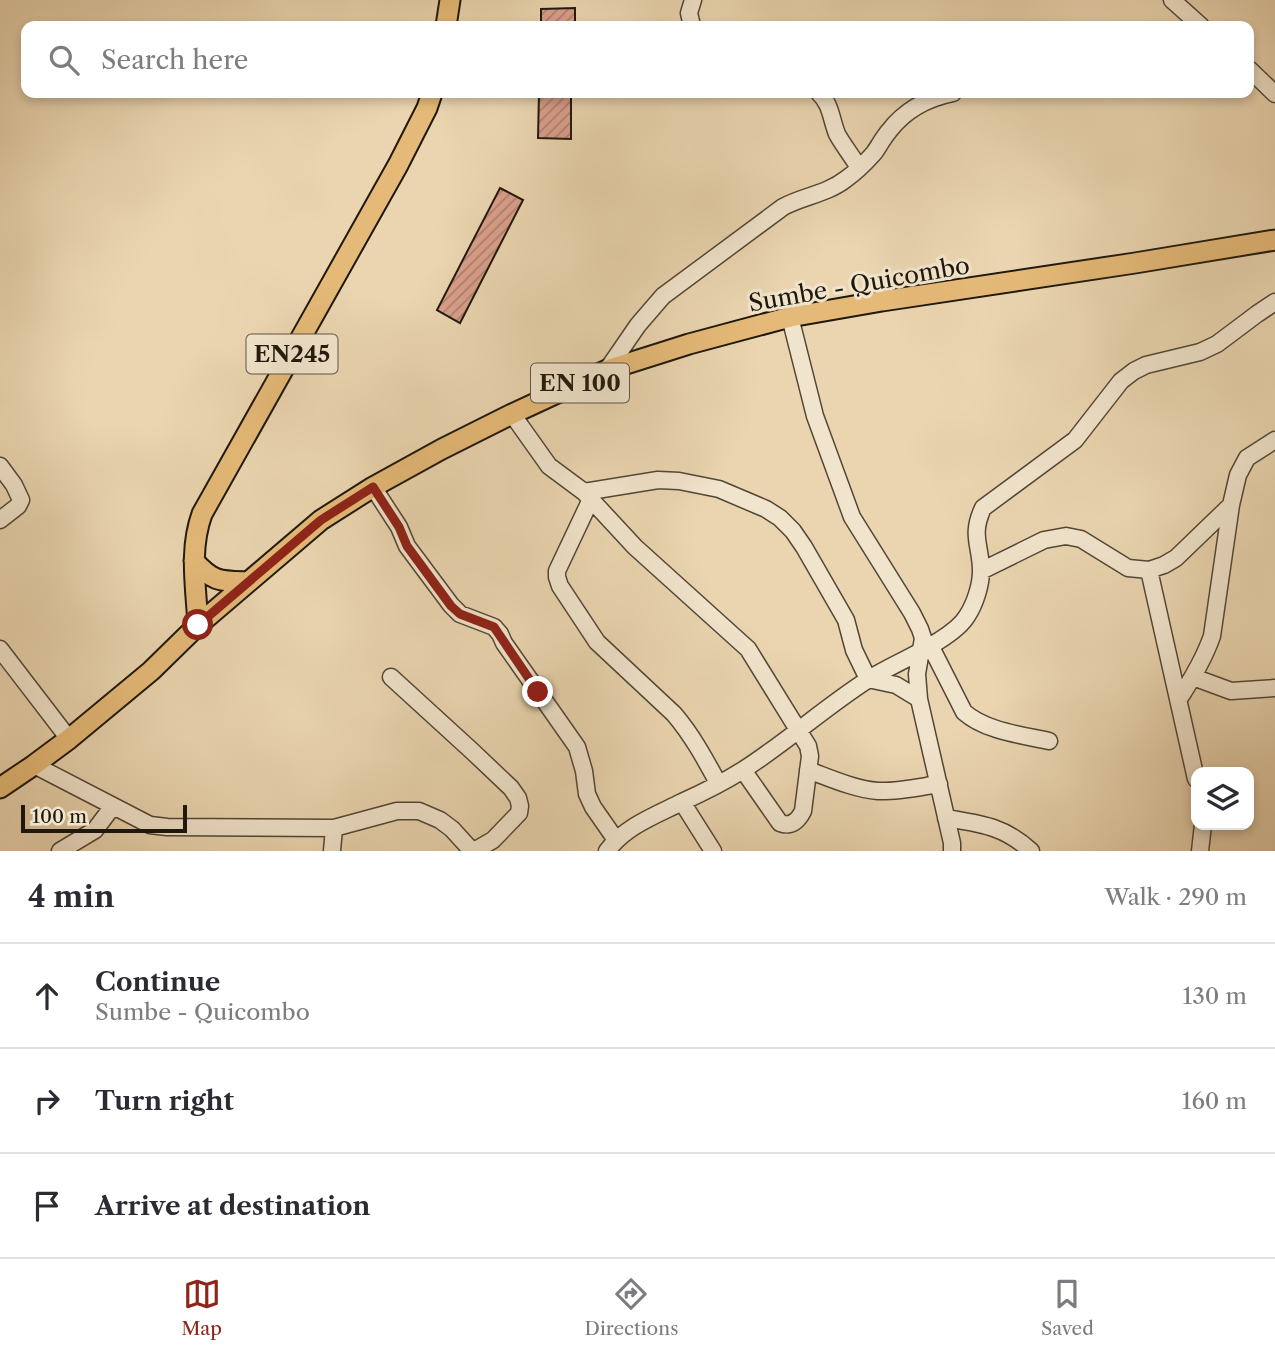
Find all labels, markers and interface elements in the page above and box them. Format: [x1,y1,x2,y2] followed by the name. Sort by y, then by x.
[21,21,1254,98] search box
[45,41,83,79] icon: search
[101,44,248,76] text: Search here
[746,250,972,318] street label: Sumbe - Quicombo
[246,334,338,374] road number: EN245
[531,364,629,402] road number: EN 100
[182,609,213,640] route start
[522,676,553,707] route end
[1191,767,1254,830] map controls
[1191,767,1254,830] button: layers
[21,802,187,834] scale bar
[32,805,87,828] text: 100 m
[28,878,114,915] text: 4 min
[1105,883,1247,911] text: Walk · 290 m
[95,966,220,998] text: Continue
[28,977,66,1015] icon: ahead
[1183,982,1247,1010] text: 130 m
[95,998,310,1026] text: Sumbe - Quicombo
[28,1082,66,1120] icon: right
[95,1085,234,1117] text: Turn right
[1182,1087,1247,1115] text: 160 m
[28,1187,66,1225] icon: arrive
[95,1190,370,1222] text: Arrive at destination
[181,1275,222,1340] tab: Map
[585,1275,678,1340] tab: Directions
[1041,1275,1094,1340] tab: Saved

